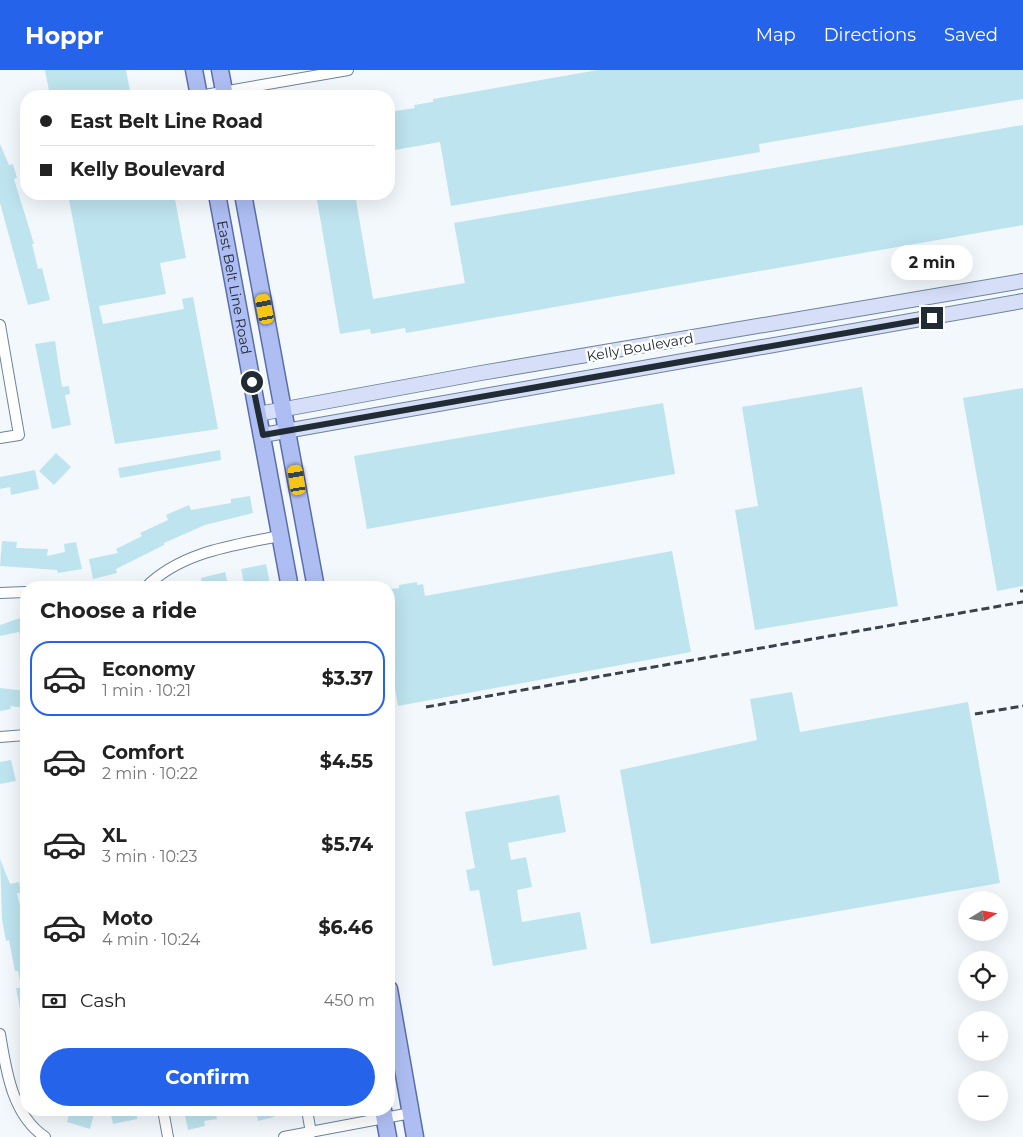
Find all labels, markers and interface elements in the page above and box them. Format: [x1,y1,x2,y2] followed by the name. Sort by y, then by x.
[25,21,104,50] text: Hoppr
[756,24,796,46] text: Map
[824,24,916,46] text: Directions
[944,24,998,46] text: Saved
[70,110,263,133] text: East Belt Line Road
[70,158,225,181] text: Kelly Boulevard
[213,219,256,356] street label: East Belt Line Road
[891,246,973,280] callout: 2 min
[909,253,955,272] text: 2 min
[254,293,275,325] car
[921,307,943,329] route end
[585,329,695,365] street label: Kelly Boulevard
[241,371,263,393] route start
[287,464,306,496] car
[40,597,197,624] text: Choose a ride
[42,656,87,701] icon: car
[102,658,195,681] text: Economy
[322,667,373,690] text: $3.37
[102,681,191,700] text: 1 min · 10:21
[42,739,87,784] icon: car
[102,741,184,764] text: Comfort
[320,750,373,773] text: $4.55
[102,764,198,783] text: 2 min · 10:22
[42,822,87,867] icon: car
[102,824,127,847] text: XL
[321,833,373,856] text: $5.74
[102,847,198,866] text: 3 min · 10:23
[958,891,1008,941] north arrow
[958,891,1008,1121] map controls
[42,905,87,950] icon: car
[102,907,153,930] text: Moto
[318,916,373,939] text: $6.46
[102,930,200,949] text: 4 min · 10:24
[958,951,1008,1001] button: locate
[40,987,68,1015] icon: cash
[80,989,127,1012] text: Cash
[324,991,375,1010] text: 450 m
[958,1011,1008,1061] button: +
[40,1048,375,1106] button: Confirm
[958,1071,1008,1121] button: −

